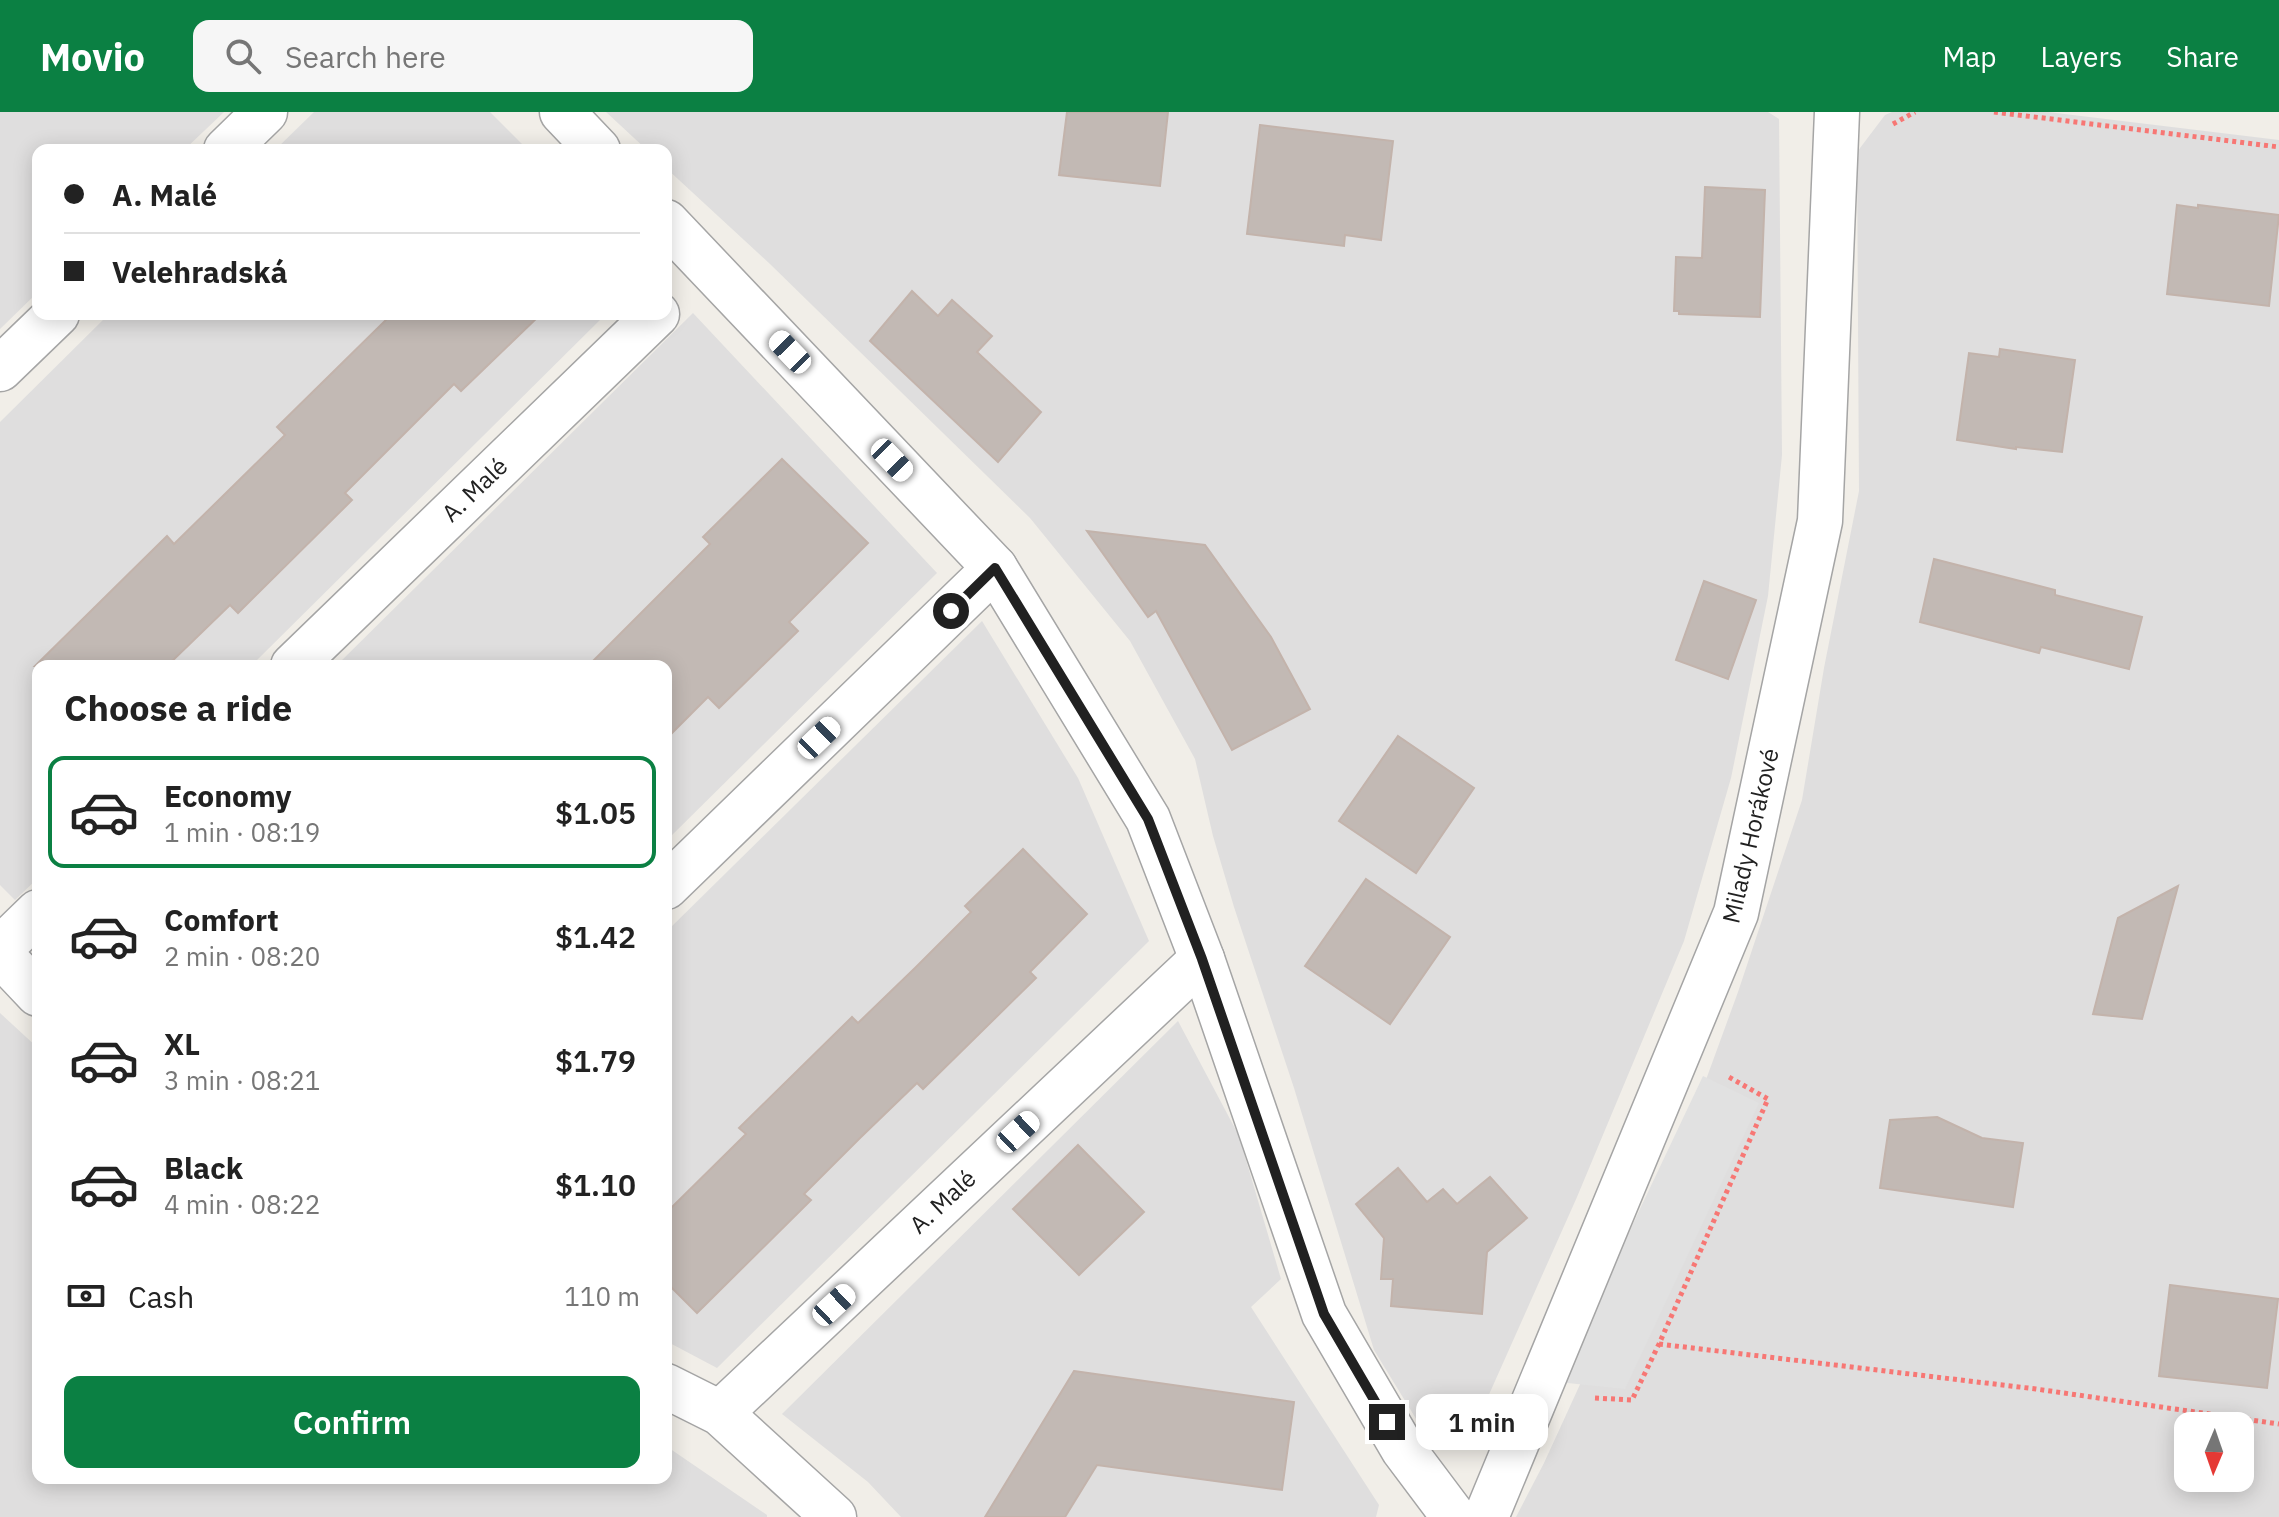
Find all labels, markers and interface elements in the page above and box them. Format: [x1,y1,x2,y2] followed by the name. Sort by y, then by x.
[193,20,753,92] search box
[40,32,145,81] text: Movio
[221,34,265,78] icon: search
[285,37,446,76] text: Search here
[1942,38,1996,75] text: Map
[2040,38,2122,75] text: Layers
[2166,38,2239,75] text: Share
[112,175,217,214] text: A. Malé
[112,252,288,291] text: Velehradská
[765,326,815,378] car
[867,434,917,486] car
[434,450,514,529] street label: A. Malé
[933,593,969,629] route start
[64,684,292,731] text: Choose a ride
[793,713,845,763] car
[1714,745,1786,926] street label: Milady Horákové
[68,776,140,848] icon: car
[164,776,292,815] text: Economy
[555,793,636,832] text: $1.05
[164,815,320,849] text: 1 min · 08:19
[68,900,140,972] icon: car
[164,900,279,939] text: Comfort
[555,917,636,956] text: $1.42
[164,939,320,973] text: 2 min · 08:20
[68,1024,140,1096] icon: car
[164,1024,200,1063] text: XL
[555,1041,636,1080] text: $1.79
[164,1063,320,1097] text: 3 min · 08:21
[992,1107,1044,1157] car
[68,1148,140,1220] icon: car
[164,1148,243,1187] text: Black
[902,1162,982,1240] street label: A. Malé
[555,1165,636,1204] text: $1.10
[164,1187,320,1221] text: 4 min · 08:22
[64,1274,108,1318] icon: cash
[128,1277,194,1316] text: Cash
[564,1279,640,1313] text: 110 m
[808,1280,860,1330] car
[64,1376,640,1468] button: Confirm
[1415,1394,1547,1450] callout: 1 min
[1369,1404,1405,1440] route end
[1448,1405,1516,1439] text: 1 min
[2174,1412,2254,1492] north arrow
[2174,1412,2254,1492] map controls

